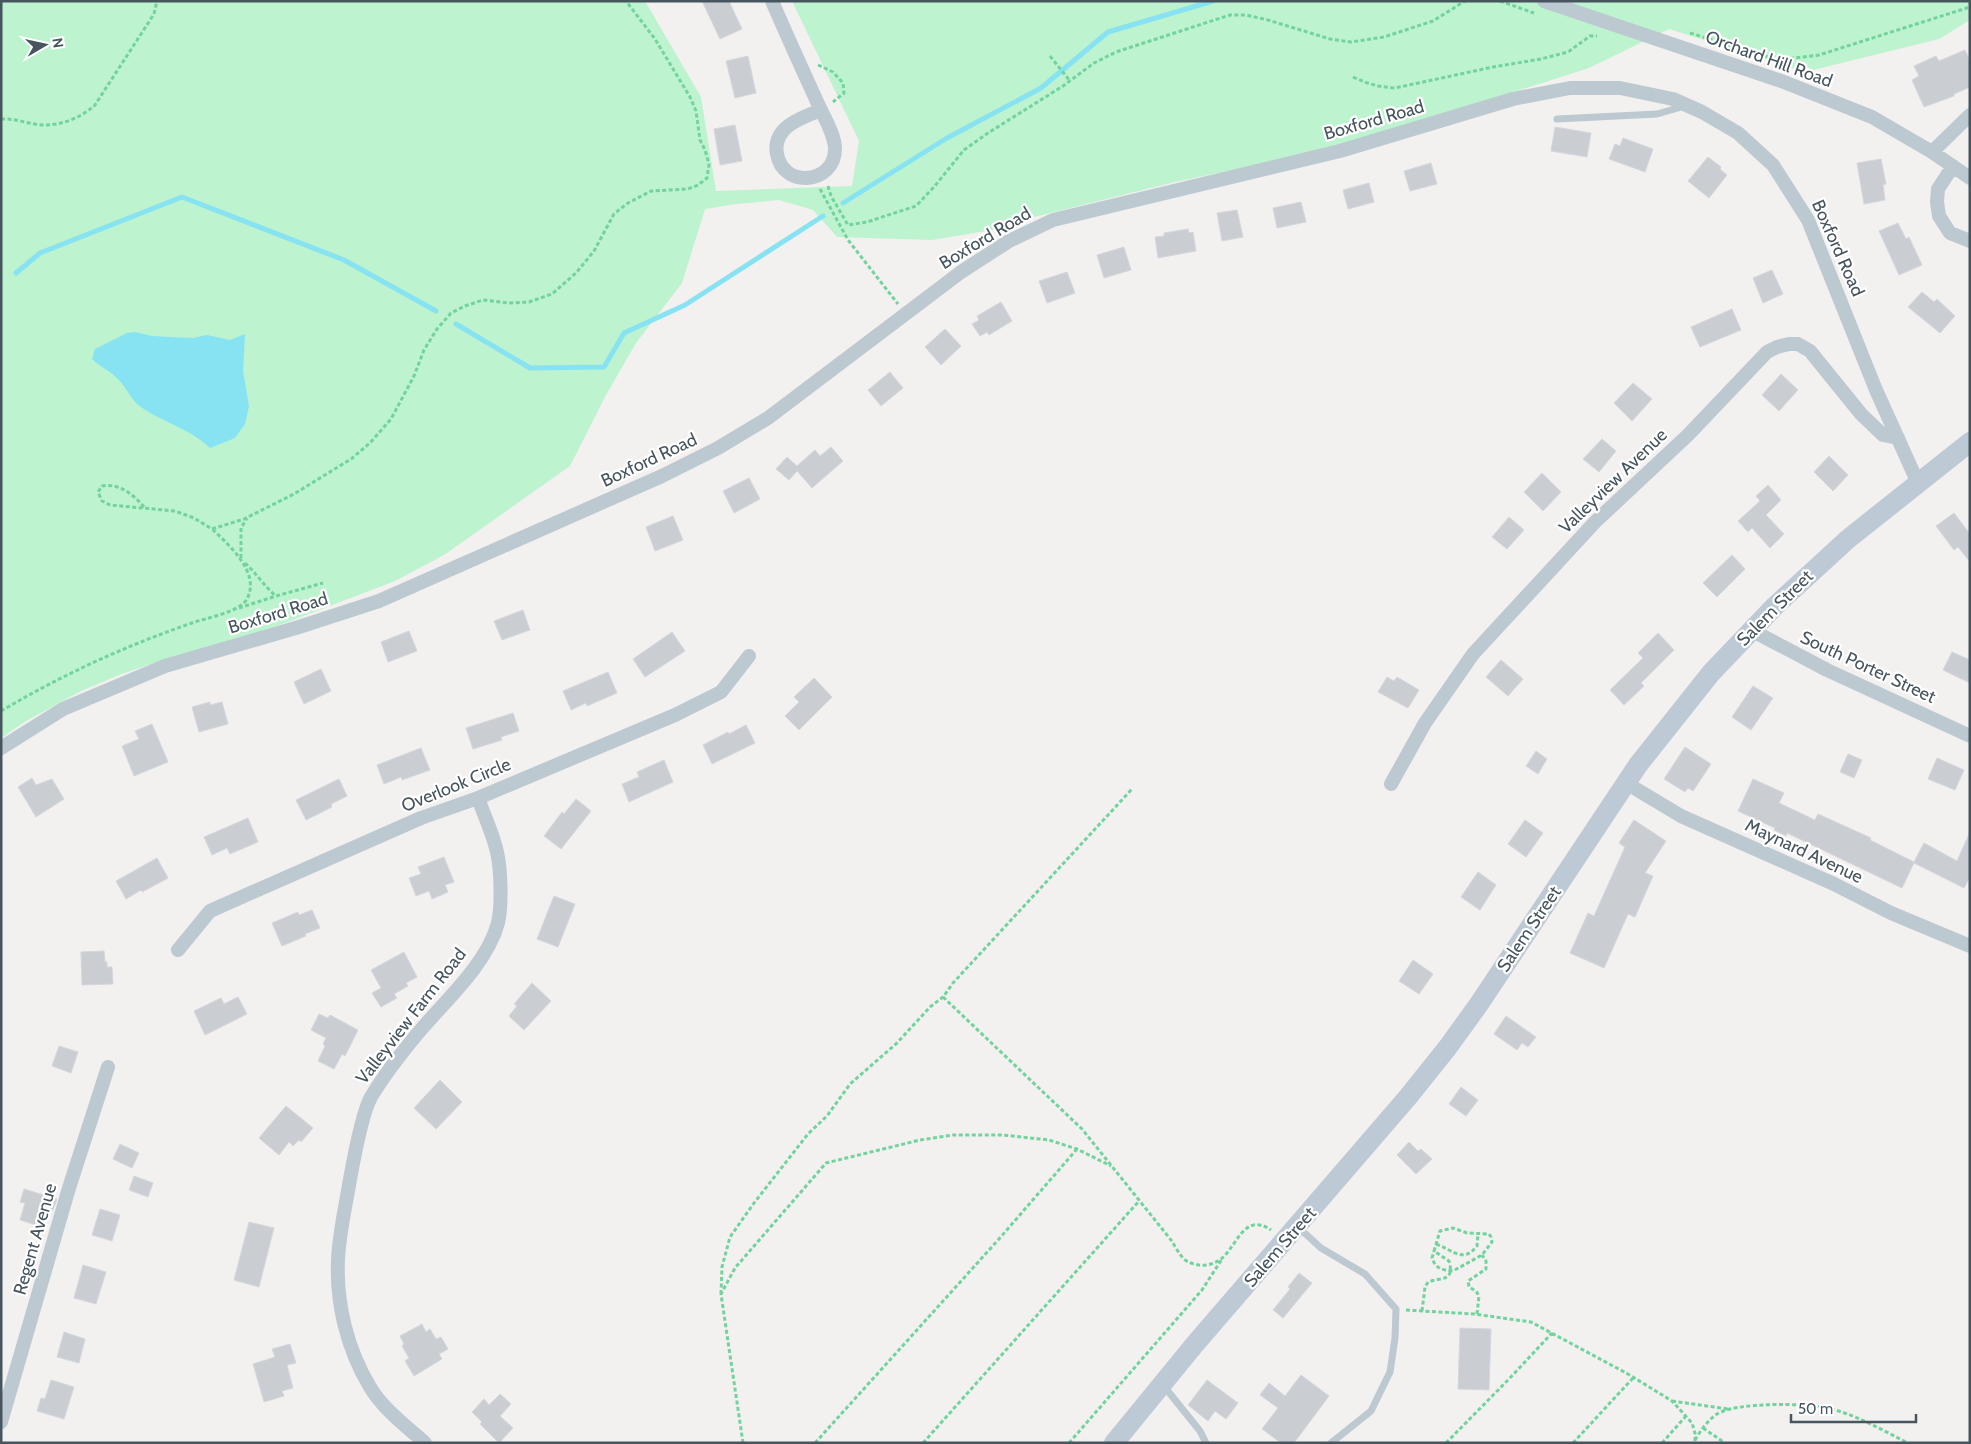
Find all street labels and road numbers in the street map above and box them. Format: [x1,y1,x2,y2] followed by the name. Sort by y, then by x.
[1703,26,1835,92] street label: Orchard Hill Road
[1321,95,1427,145] street label: Boxford Road
[1807,196,1869,300] street label: Boxford Road
[935,202,1035,274] street label: Boxford Road
[1554,424,1672,538] street label: Valleyview Avenue
[598,428,700,492] street label: Boxford Road
[1732,565,1818,651] street label: Salem Street
[226,587,330,639] street label: Boxford Road
[1797,626,1939,708] street label: South Porter Street
[398,753,514,817] street label: Overlook Circle
[1742,814,1866,888] street label: Maynard Avenue
[1492,882,1566,976] street label: Salem Street
[351,944,471,1088] street label: Valleyview Farm Road
[9,1181,61,1297] street label: Regent Avenue
[1239,1203,1321,1291] street label: Salem Street

